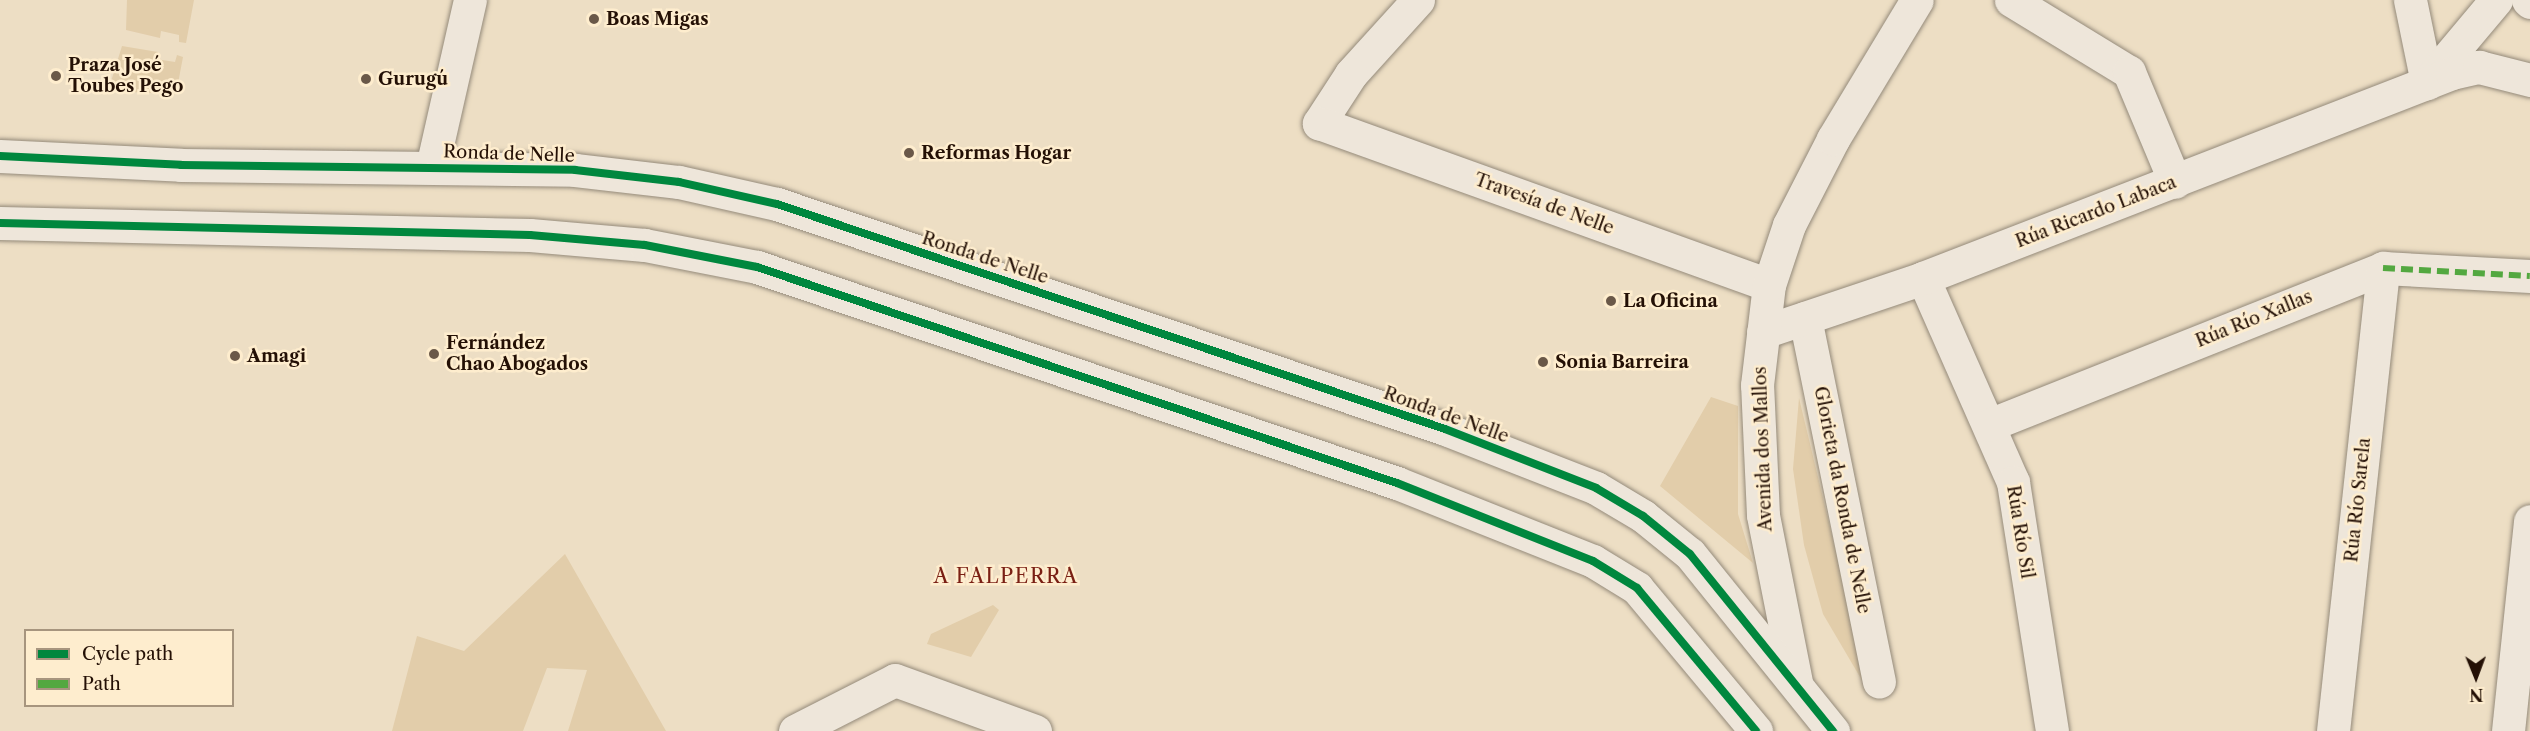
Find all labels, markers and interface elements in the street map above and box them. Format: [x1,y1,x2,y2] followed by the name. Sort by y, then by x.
[606,8,709,30] place label: Boas Migas
[587,12,601,26] marker: Boas Migas
[68,55,183,98] place label: Praza José Toubes Pego
[378,68,448,90] place label: Gurugú
[49,69,63,83] marker: Praza José Toubes Pego
[359,72,373,86] marker: Gurugú
[443,141,575,167] street label: Ronda de Nelle
[921,142,1071,164] place label: Reformas Hogar
[902,146,916,160] marker: Reformas Hogar
[1471,169,1617,239] street label: Travesía de Nelle
[2013,171,2179,253] street label: Rúa Ricardo Labaca
[919,227,1051,289] street label: Ronda de Nelle
[2192,286,2316,352] street label: Rúa Río Xallas
[1623,290,1718,312] place label: La Oficina
[1604,294,1618,308] marker: La Oficina
[446,333,589,376] place label: Fernández Chao Abogados
[247,345,306,367] place label: Amagi
[427,347,441,361] marker: Fernández Chao Abogados
[228,349,242,363] marker: Amagi
[1555,351,1689,373] place label: Sonia Barreira
[1536,355,1550,369] marker: Sonia Barreira
[1749,366,1777,532] street label: Avenida dos Mallos
[1380,382,1512,448] street label: Ronda de Nelle
[1809,384,1875,616] street label: Glorieta da Ronda de Nelle
[2341,437,2375,563] street label: Rúa Río Sarela
[2002,484,2038,580] street label: Rúa Río Sil
[933,564,1079,588] district label: A FALPERRA
[24,629,234,707] legend
[82,643,173,665] text: Cycle path
[2446,647,2506,707] north arrow
[82,673,121,695] text: Path
[2469,685,2483,705] text: N

